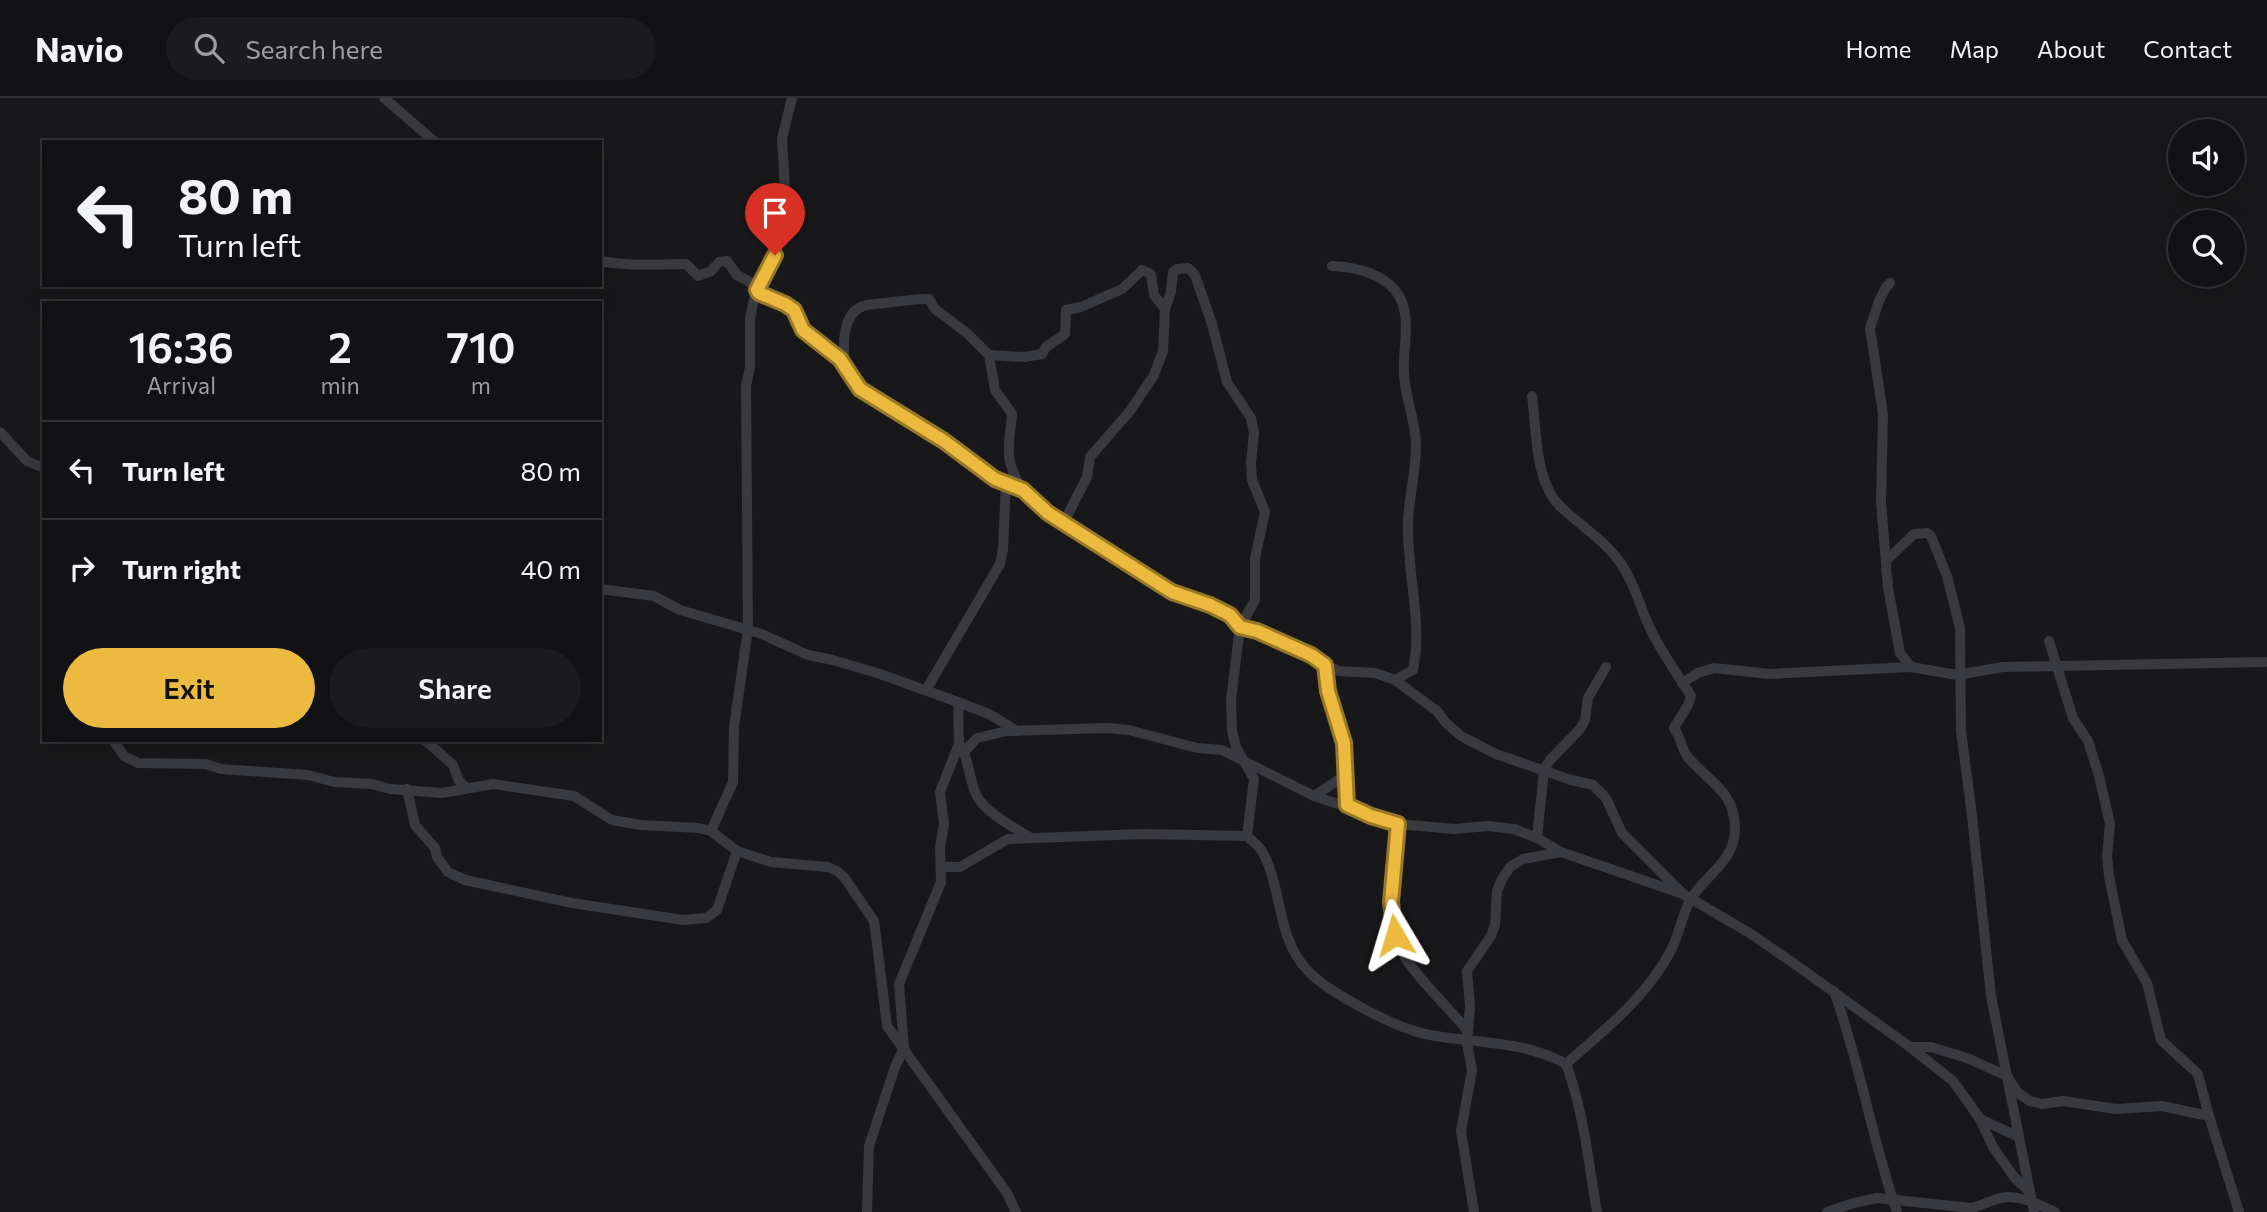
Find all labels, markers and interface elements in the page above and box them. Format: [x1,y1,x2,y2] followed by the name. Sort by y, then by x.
[166,17,656,80] search box
[35,28,124,69] text: Navio
[190,29,228,67] icon: search
[246,33,383,64] text: Search here
[1846,34,1912,63] text: Home
[1950,34,1999,63] text: Map
[2037,34,2105,63] text: About
[2143,34,2232,63] text: Contact
[2168,119,2245,287] map controls
[2168,119,2245,196] button: sound
[178,164,293,224] text: 80 m
[63,168,154,259] icon: left
[745,183,805,255] pin
[756,194,794,232] icon: arrive
[2168,210,2245,287] button: search
[178,224,302,264] text: Turn left
[129,320,234,372] text: 16:36
[328,320,352,372] text: 2
[446,320,515,372] text: 710
[146,371,216,399] text: Arrival
[320,371,360,399] text: min
[471,371,491,399] text: m
[63,451,101,489] icon: left
[122,455,225,486] text: Turn left
[521,455,581,486] text: 80 m
[63,549,101,587] icon: right
[122,553,241,584] text: Turn right
[521,553,581,584] text: 40 m
[63,648,315,728] button: Exit
[329,648,581,728] button: Share
[1358,898,1432,972] position arrow

